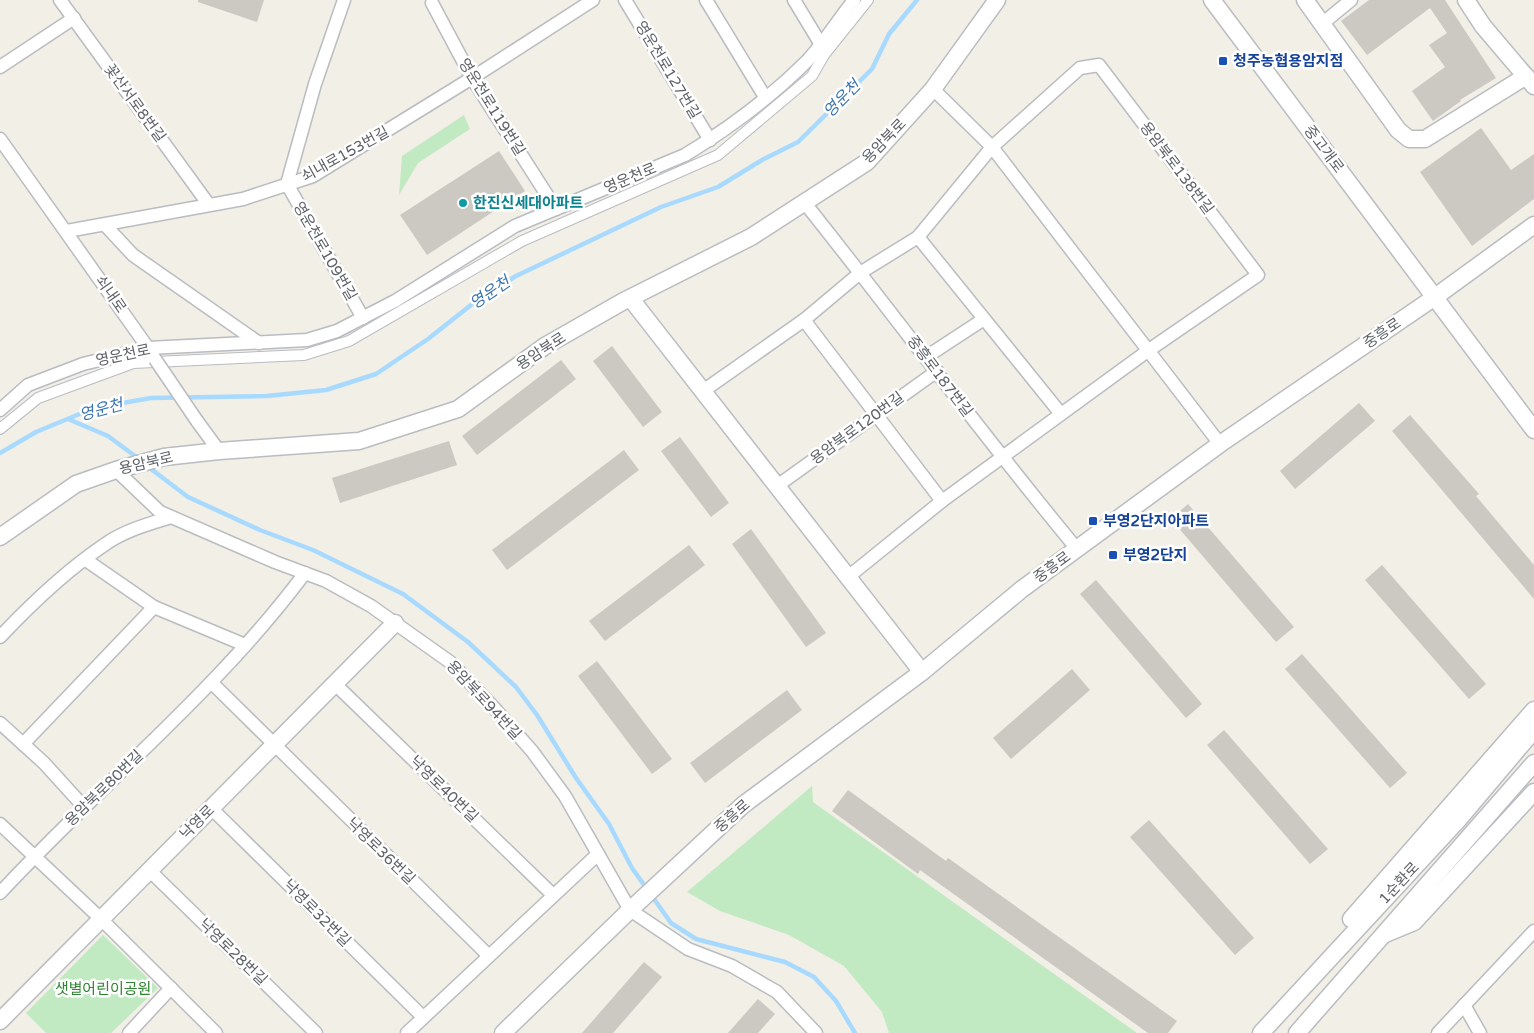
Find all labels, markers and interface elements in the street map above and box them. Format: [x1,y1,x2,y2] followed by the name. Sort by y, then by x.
[632,18,704,122] street label: 영운천로127번길
[1233,52,1343,70] place label: 청주농협용암지점
[455,55,529,159] street label: 영운천로119번길
[1217,55,1229,67] marker: 청주농협용암지점
[101,60,169,146] street label: 꽃산서로8번길
[819,75,866,122] water label: 영운천
[858,115,910,167] street label: 용암북로
[1136,118,1218,218] street label: 용암북로138번길
[1300,122,1348,176] street label: 중고개로
[298,123,392,185] street label: 쇠내로153번길
[601,159,659,197] street label: 영운천로
[473,194,584,212] place label: 한진신세대아파트
[457,197,469,209] marker: 한진신세대아파트
[289,198,361,304] street label: 영운천로109번길
[466,271,516,314] water label: 영운천
[92,272,130,316] street label: 쇠내로
[1360,314,1404,352] street label: 중흥로
[513,328,569,374] street label: 용암북로
[904,332,976,420] street label: 중흥로187번길
[94,340,152,370] street label: 영운천로
[807,388,907,468] street label: 용암북로120번길
[77,394,127,425] water label: 영운천
[117,448,175,478] street label: 용암북로
[1103,512,1209,530] place label: 부영2단지아파트
[1087,515,1099,527] marker: 부영2단지아파트
[1123,546,1188,564] place label: 부영2단지
[1030,548,1074,586] street label: 중흥로
[1107,549,1119,561] marker: 부영2단지
[443,657,525,743] street label: 용암북로94번길
[61,746,147,830] street label: 용암북로80번길
[406,752,482,826] street label: 낙영로40번길
[710,796,754,836] street label: 중흥로
[176,801,218,843] street label: 낙영로
[343,814,419,888] street label: 낙영로36번길
[1375,858,1423,908] street label: 1순환로
[280,876,354,950] street label: 낙영로32번길
[195,915,271,989] street label: 낙영로28번길
[55,980,151,998] park label: 샛별어린이공원

